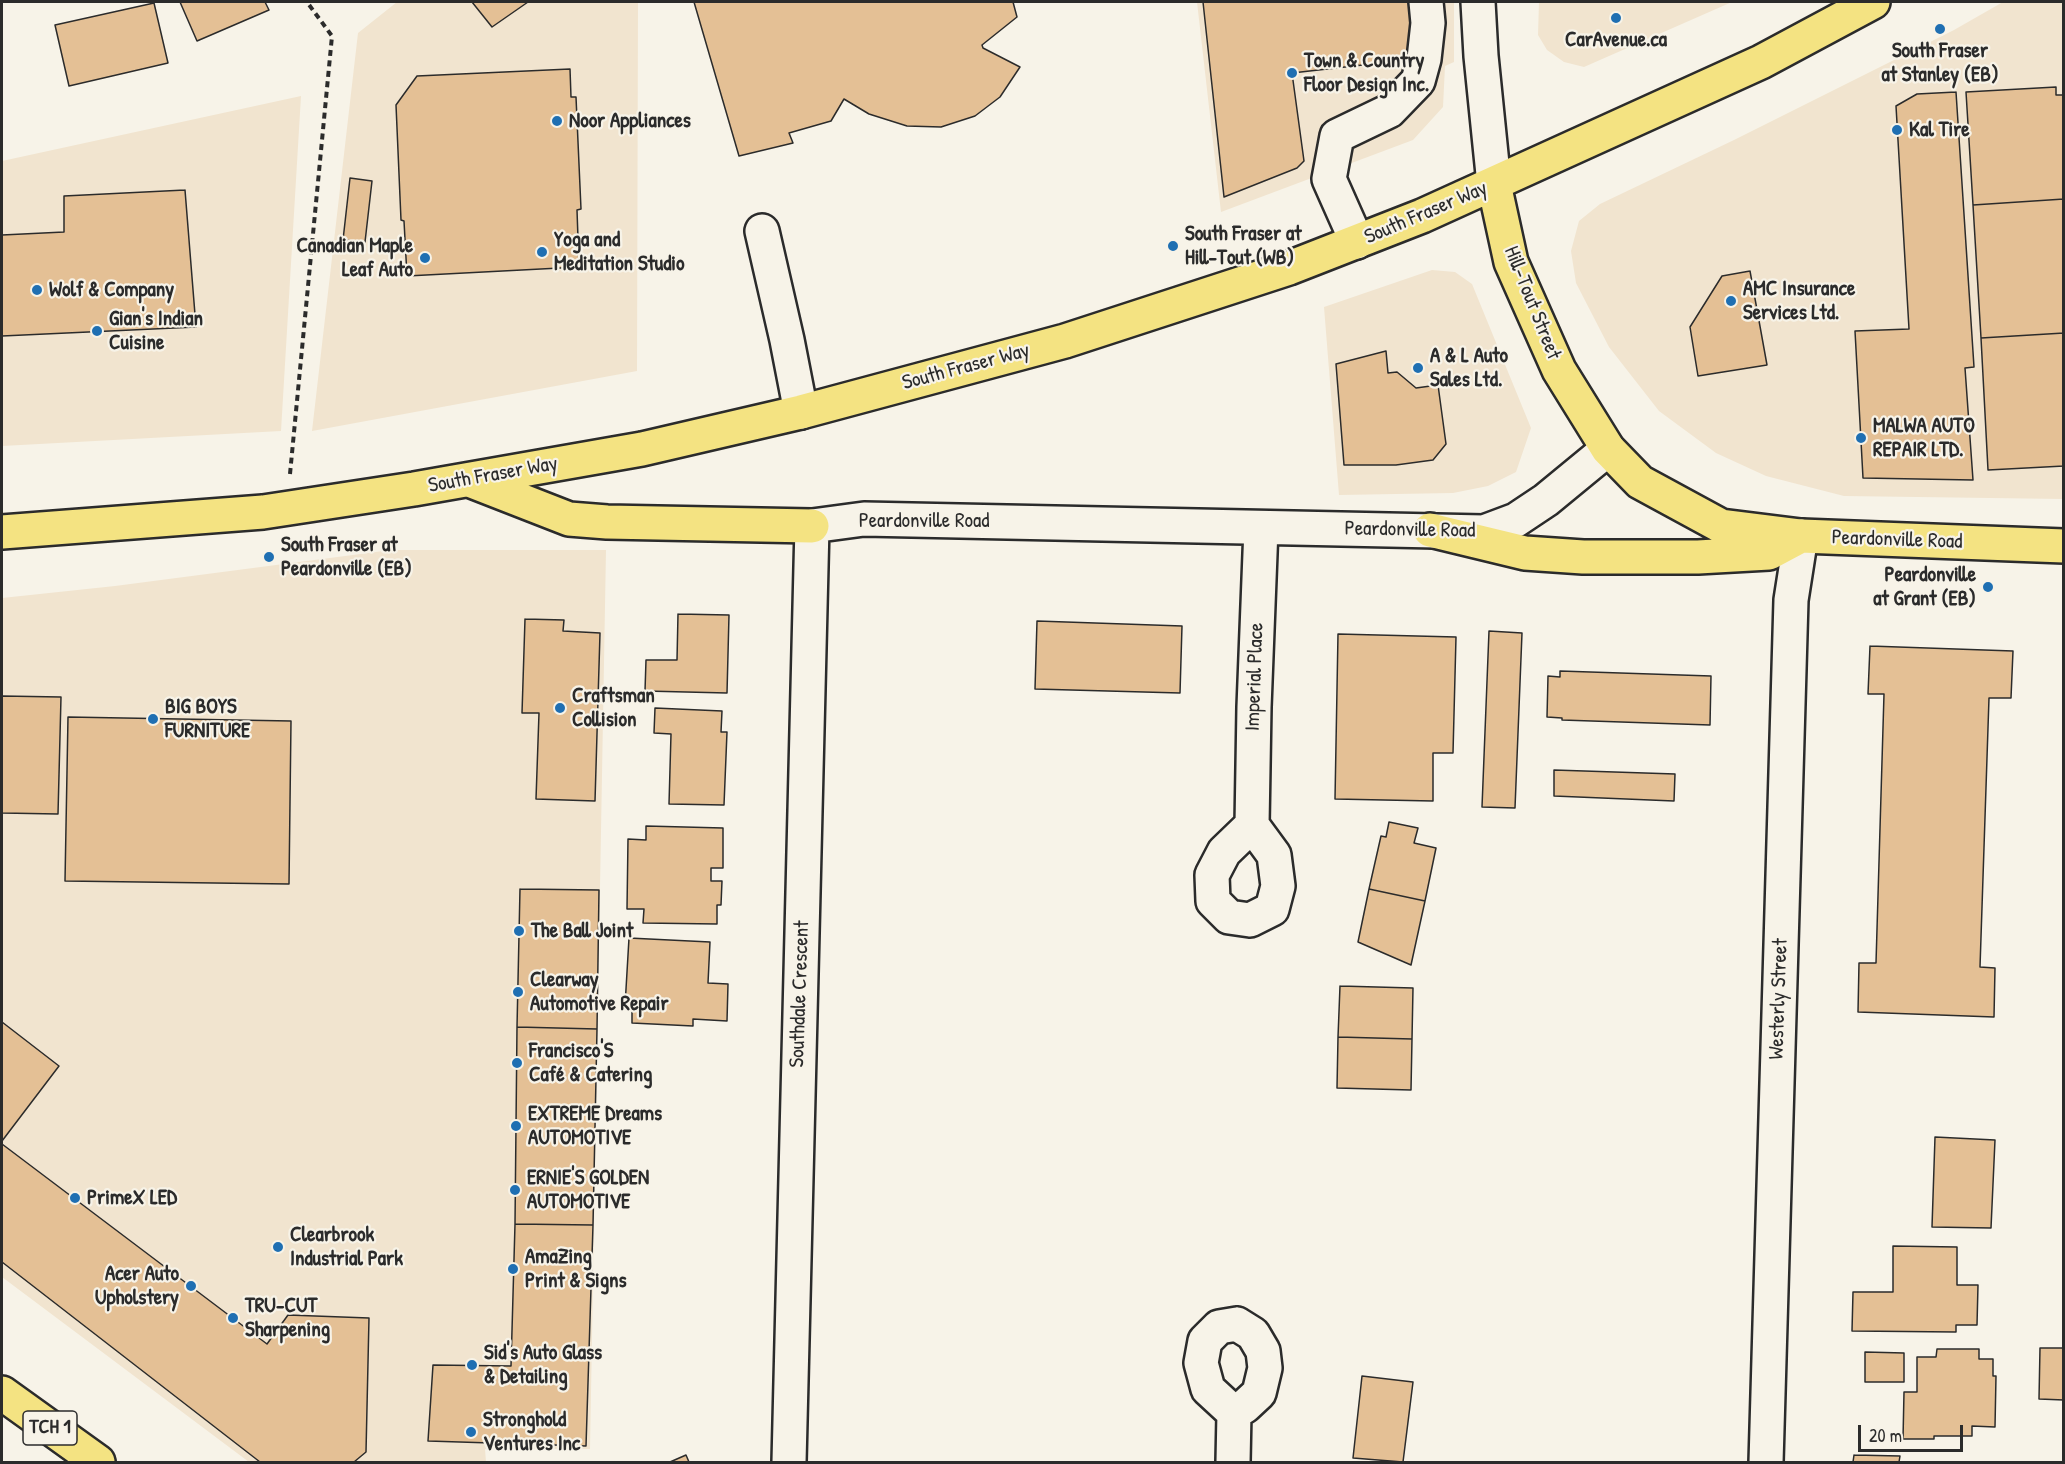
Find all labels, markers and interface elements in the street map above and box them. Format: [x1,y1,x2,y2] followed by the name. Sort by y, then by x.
[1609,11,1623,25] marker: CarAvenue.ca
[1933,22,1947,36] marker: South Fraser at Stanley (EB)
[1565,27,1667,53] place label: CarAvenue.ca
[1881,38,1999,88] place label: South Fraser at Stanley (EB)
[1304,48,1429,98] place label: Town & Country Floor Design Inc.
[1285,66,1299,80] marker: Town & Country Floor Design Inc.
[569,108,691,134] place label: Noor Appliances
[550,114,564,128] marker: Noor Appliances
[1909,117,1970,143] place label: Kal Tire
[1890,123,1904,137] marker: Kal Tire
[1361,176,1491,250] street label: South Fraser Way
[1185,221,1301,271] place label: South Fraser at Hill-Tout (WB)
[554,227,685,277] place label: Yoga and Meditation Studio
[296,233,413,283] place label: Canadian Maple Leaf Auto
[1166,239,1180,253] marker: South Fraser at Hill-Tout (WB)
[1498,243,1566,363] street label: Hill-Tout Street
[535,245,549,259] marker: Yoga and Meditation Studio
[418,251,432,265] marker: Canadian Maple Leaf Auto
[1743,276,1855,326] place label: AMC Insurance Services Ltd.
[49,277,174,303] place label: Wolf & Company
[30,283,44,297] marker: Wolf & Company
[1724,294,1738,308] marker: AMC Insurance Services Ltd.
[109,306,203,356] place label: Gian's Indian Cuisine
[90,324,104,338] marker: Gian's Indian Cuisine
[899,338,1033,396] street label: South Fraser Way
[1430,343,1508,393] place label: A & L Auto Sales Ltd.
[1411,361,1425,375] marker: A & L Auto Sales Ltd.
[1873,413,1975,463] place label: MALWA AUTO REPAIR LTD.
[1854,431,1868,445] marker: MALWA AUTO REPAIR LTD.
[426,451,560,499] street label: South Fraser Way
[859,508,989,534] street label: Peardonville Road
[1344,516,1476,544] street label: Peardonville Road
[1831,525,1963,555] street label: Peardonville Road
[281,532,412,582] place label: South Fraser at Peardonville (EB)
[262,550,276,564] marker: South Fraser at Peardonville (EB)
[1873,562,1976,612] place label: Peardonville at Grant (EB)
[1981,580,1995,594] marker: Peardonville at Grant (EB)
[1241,622,1269,732] street label: Imperial Place
[572,683,655,733] place label: Craftsman Collision
[165,694,250,744] place label: BIG BOYS FURNITURE
[553,701,567,715] marker: Craftsman Collision
[146,712,160,726] marker: BIG BOYS FURNITURE
[531,918,633,944] place label: The Ball Joint
[785,920,815,1068] street label: Southdale Crescent
[512,924,526,938] marker: The Ball Joint
[1764,938,1794,1060] street label: Westerly Street
[530,967,668,1017] place label: Clearway Automotive Repair
[511,985,525,999] marker: Clearway Automotive Repair
[529,1038,652,1088] place label: Francisco'S Café & Catering
[510,1056,524,1070] marker: Francisco'S Café & Catering
[528,1101,662,1151] place label: EXTREME Dreams AUTOMOTIVE
[509,1119,523,1133] marker: EXTREME Dreams AUTOMOTIVE
[527,1165,649,1215] place label: ERNIE'S GOLDEN AUTOMOTIVE
[508,1183,522,1197] marker: ERNIE'S GOLDEN AUTOMOTIVE
[87,1185,177,1211] place label: PrimeX LED
[68,1191,82,1205] marker: PrimeX LED
[290,1222,403,1272] place label: Clearbrook Industrial Park
[271,1240,285,1254] marker: Clearbrook Industrial Park
[525,1244,627,1294] place label: AmaZing Print & Signs
[95,1261,179,1311] place label: Acer Auto Upholstery
[506,1262,520,1276] marker: AmaZing Print & Signs
[184,1279,198,1293] marker: Acer Auto Upholstery
[245,1293,330,1343] place label: TRU-CUT Sharpening
[226,1311,240,1325] marker: TRU-CUT Sharpening
[484,1340,602,1390] place label: Sid's Auto Glass & Detailing
[465,1358,479,1372] marker: Sid's Auto Glass & Detailing
[483,1407,580,1457] place label: Stronghold Ventures Inc
[23,1411,77,1445] road number: TCH 1
[1861,1413,1966,1451] scale bar
[1869,1423,1902,1448] text: 20 m
[464,1425,478,1439] marker: Stronghold Ventures Inc

